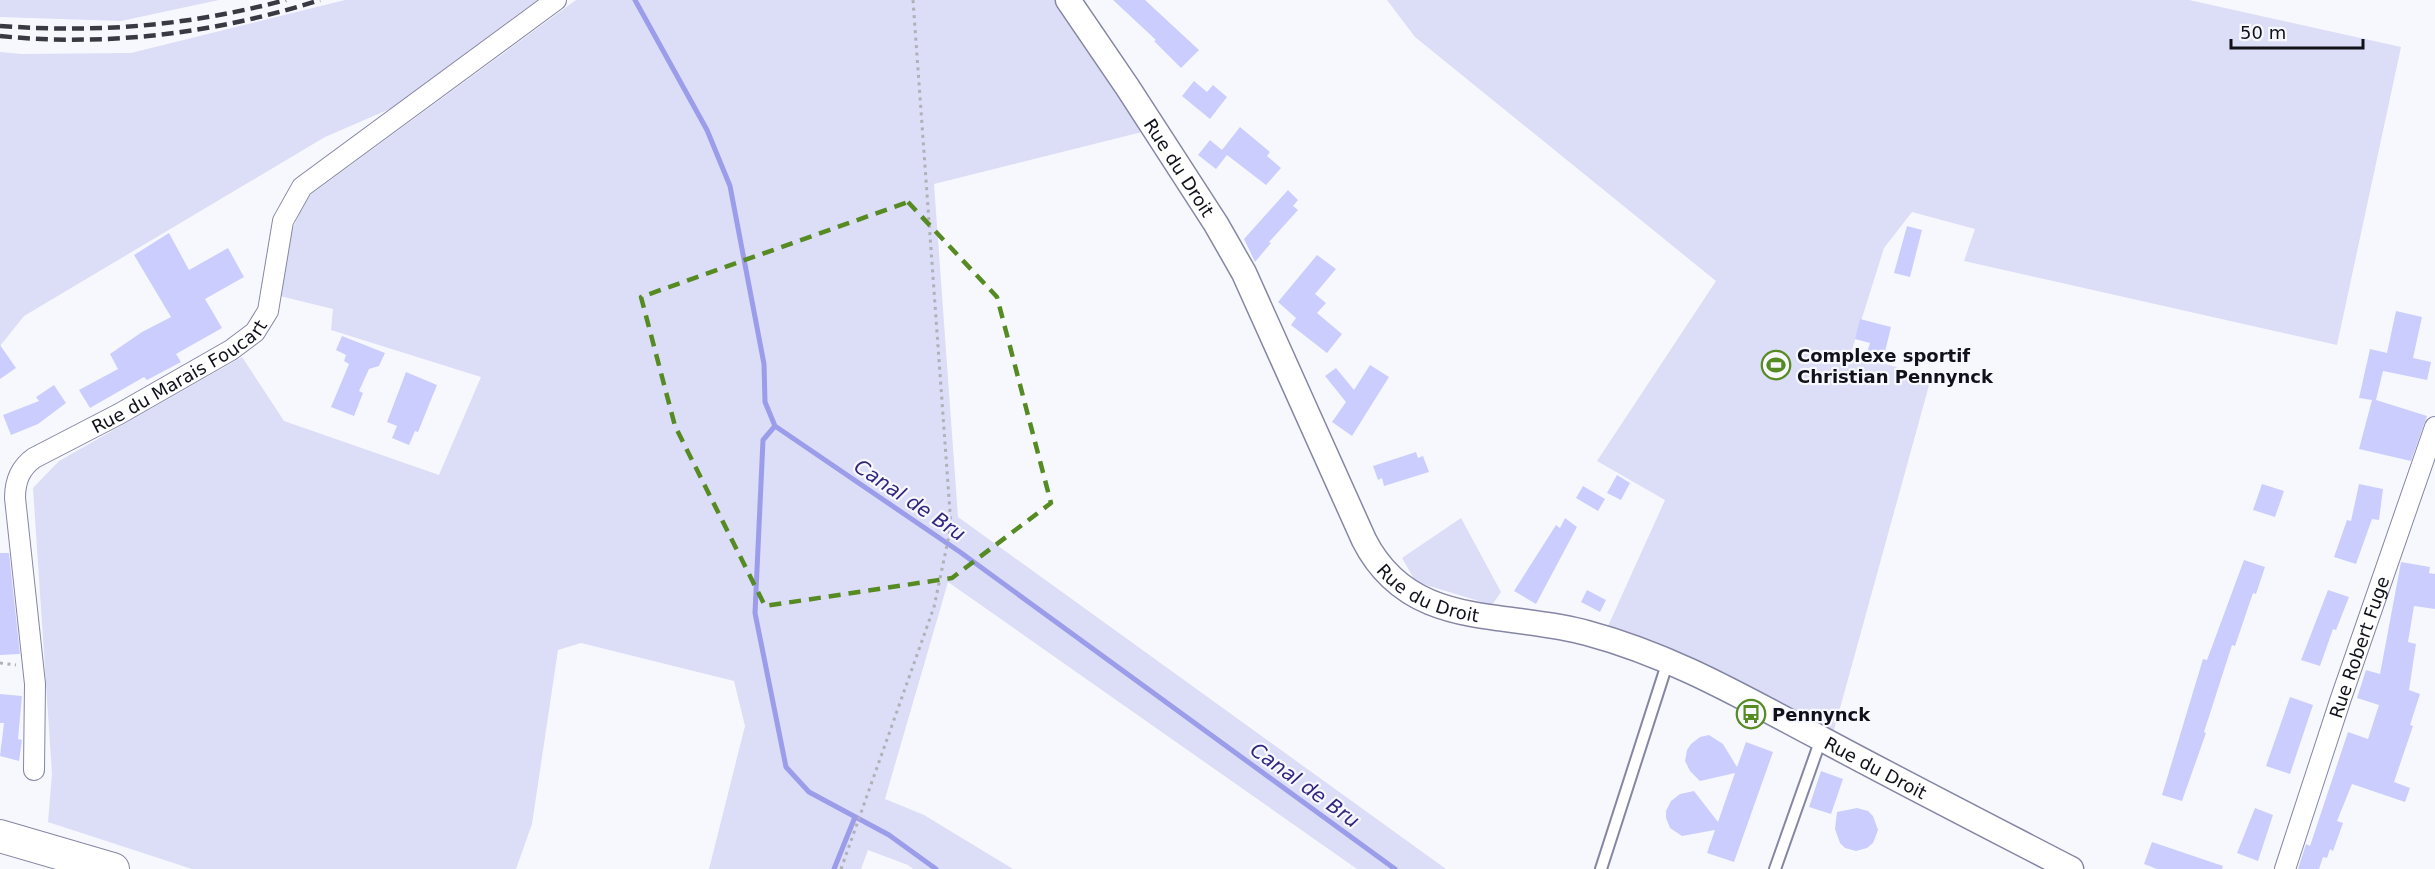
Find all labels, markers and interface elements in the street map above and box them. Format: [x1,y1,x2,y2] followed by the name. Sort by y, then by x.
[2231,12,2363,50] scale bar
[2240,22,2286,43] text: 50 m
[1140,114,1219,220] street label: Rue du Droit
[88,316,271,437] street label: Rue du Marais Foucart
[1797,345,1994,387] place label: Complexe sportif Christian Pennynck
[1760,349,1792,381] sports icon: Complexe sportif Christian Pennynck
[850,454,970,546] water label: Canal de Bru
[1373,559,1481,626] street label: Rue du Droit
[2325,573,2393,721] street label: Rue Robert Fuge
[1735,698,1767,730] bus stop icon: Pennynck
[1772,704,1871,725] place label: Pennynck
[1821,732,1930,803] street label: Rue du Droit
[1246,737,1364,833] water label: Canal de Bru

